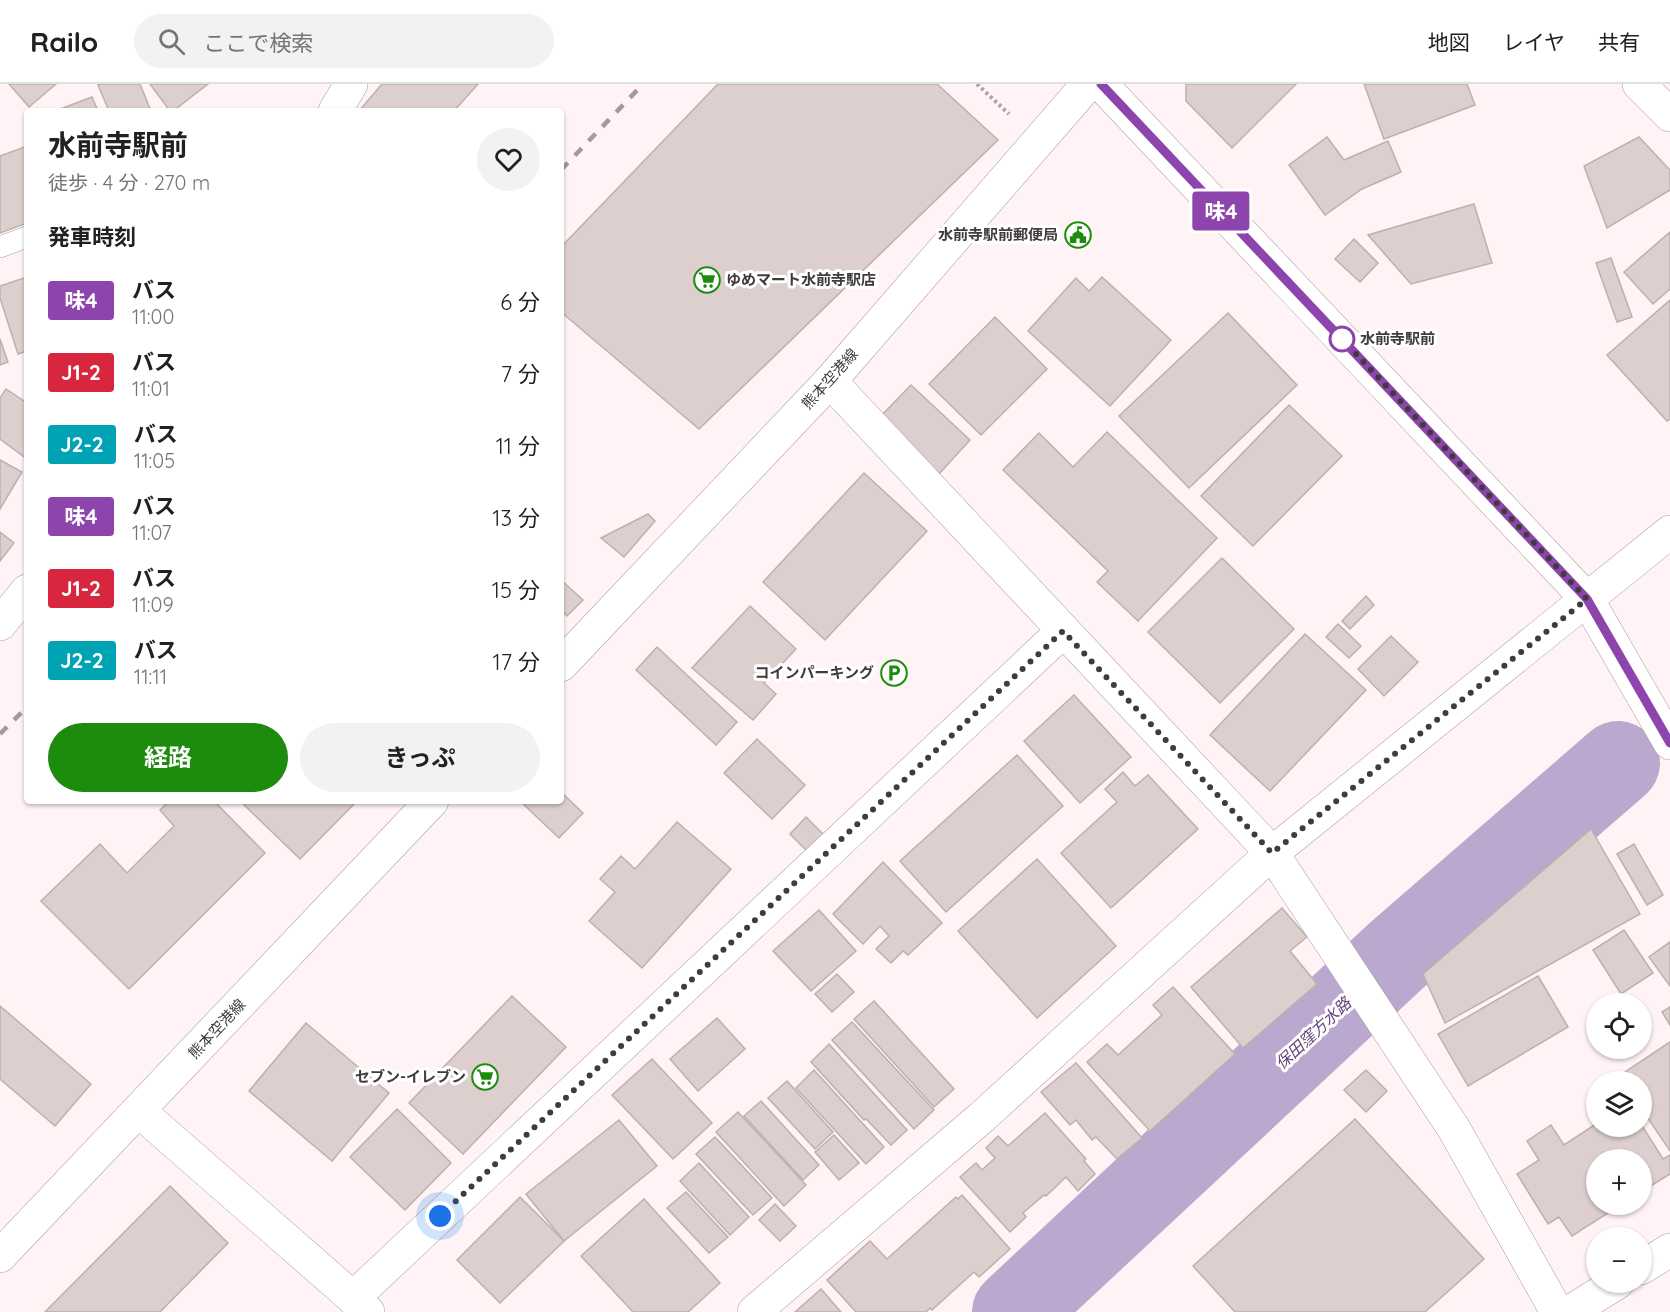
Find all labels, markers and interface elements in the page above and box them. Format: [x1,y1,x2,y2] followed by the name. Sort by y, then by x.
[134,14,554,68] search box
[30,24,98,59] text: Railo
[155,25,188,58] icon: search
[203,29,313,57] text: ここで検索
[1428,29,1470,55] text: 地図
[1503,29,1565,55] text: レイヤ
[1598,29,1640,55] text: 共有
[48,127,188,162] text: 水前寺駅前
[477,128,540,191] button: heart
[48,170,210,195] text: 徒歩 · 4 分 · 270 m
[1194,192,1248,230] line badge: 味4
[1204,198,1238,224] text: 味4
[1063,220,1093,250] public building icon: 水前寺駅前郵便局
[48,223,136,251] text: 発車時刻
[938,225,1058,244] place label: 水前寺駅前郵便局
[692,265,722,295] supermarket icon: ゆめマート水前寺駅店
[726,270,876,289] place label: ゆめマート水前寺駅店
[132,276,176,304] text: バス
[64,287,98,313] text: 味4
[500,288,540,316] text: 6 分
[132,304,174,329] text: 11:00
[1329,326,1355,352] marker: 水前寺駅前
[1360,329,1435,348] place label: 水前寺駅前
[797,344,862,413] street label: 熊本空港線
[132,348,176,376] text: バス
[61,359,101,385] text: J1-2
[501,360,540,388] text: 7 分
[132,376,170,401] text: 11:01
[134,420,178,448] text: バス
[60,431,104,457] text: J2-2
[496,432,540,460] text: 11 分
[134,448,175,473] text: 11:05
[132,492,176,520] text: バス
[64,503,98,529] text: 味4
[492,504,540,532] text: 13 分
[132,520,172,545] text: 11:07
[132,564,176,592] text: バス
[61,575,101,601] text: J1-2
[492,576,540,604] text: 15 分
[132,592,174,617] text: 11:09
[134,636,178,664] text: バス
[60,647,104,673] text: J2-2
[493,648,540,676] text: 17 分
[879,658,909,688] parking icon: コインパーキング
[754,663,874,682] place label: コインパーキング
[134,664,167,689] text: 11:11
[48,723,288,792] button: 経路
[300,723,540,792] button: きっぷ
[1271,992,1356,1073] water label: 保田窪方水路
[1586,993,1652,1293] map controls
[1586,993,1652,1059] button: locate
[184,995,249,1063] street label: 熊本空港線
[470,1062,500,1092] supermarket icon: セブン-イレブン
[355,1067,466,1086] place label: セブン-イレブン
[1586,1071,1652,1137] button: layers
[1586,1149,1652,1215] button: +
[425,1201,455,1231] your location
[1586,1227,1652,1293] button: −

